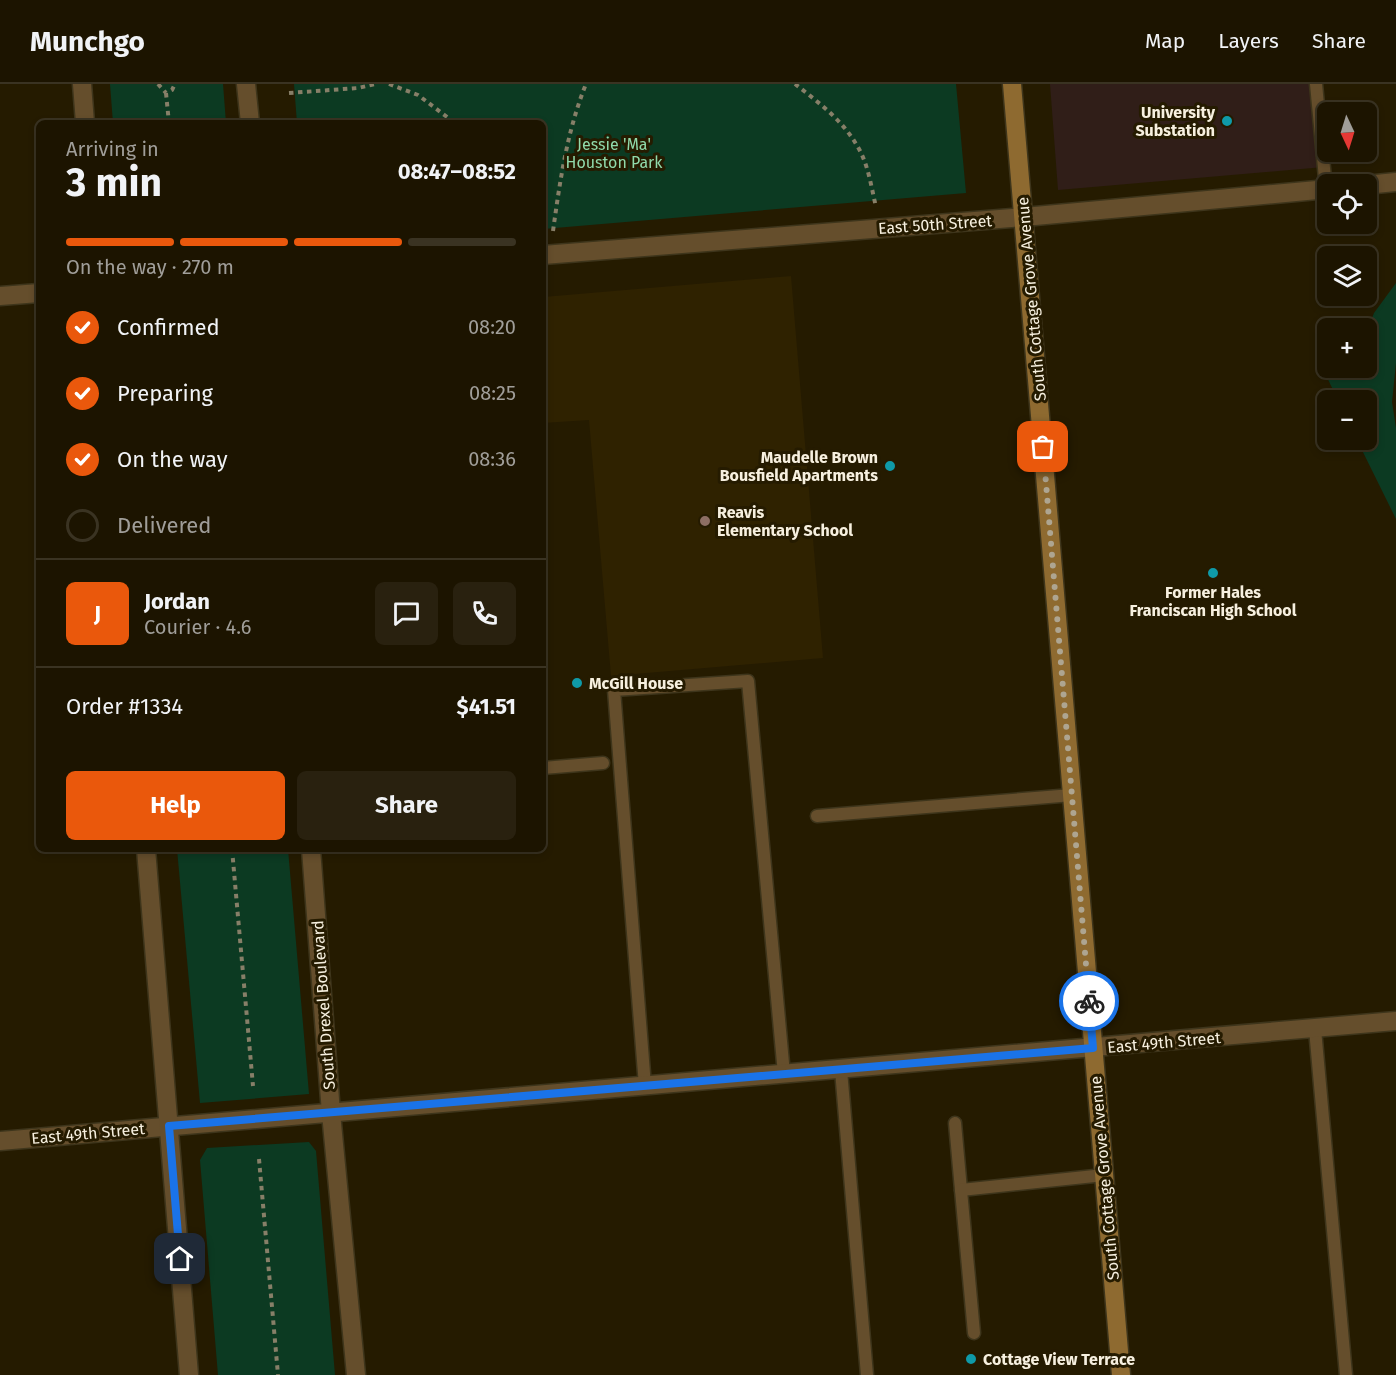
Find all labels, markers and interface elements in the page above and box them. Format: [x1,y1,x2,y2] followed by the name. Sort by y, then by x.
[30,25,145,58] text: Munchgo
[1145,28,1185,54] text: Map
[1218,28,1279,54] text: Layers
[1312,28,1366,54] text: Share
[1317,102,1377,162] north arrow
[1317,102,1377,450] map controls
[1135,103,1216,140] place label: University Substation
[1220,114,1234,128] marker: University Substation
[566,135,663,172] park label: Jessie 'Ma' Houston Park
[66,137,159,161] text: Arriving in
[398,158,516,185] text: 08:47–08:52
[66,160,162,206] text: 3 min
[1317,174,1377,234] button: locate
[1013,196,1050,402] street label: South Cottage Grove Avenue
[877,211,993,238] street label: East 50th Street
[1317,246,1377,306] button: layers
[66,255,234,279] text: On the way · 270 m
[66,311,99,344] icon: check
[117,314,220,341] text: Confirmed
[468,315,516,339] text: 08:20
[1317,318,1377,378] button: +
[66,377,99,410] icon: check
[117,380,213,407] text: Preparing
[469,381,516,405] text: 08:25
[1317,390,1377,450] button: −
[1017,421,1068,472] pin
[1026,430,1059,463] icon: bag
[66,443,99,476] icon: check
[117,446,228,473] text: On the way
[468,447,516,471] text: 08:36
[720,448,878,485] place label: Maudelle Brown Bousfield Apartments
[883,459,897,473] marker: Maudelle Brown Bousfield Apartments
[717,503,853,540] place label: Reavis Elementary School
[117,512,212,539] text: Delivered
[698,514,712,528] marker: Reavis Elementary School
[1206,566,1220,580] marker: Former Hales Franciscan High School
[375,582,438,645] button: chat
[453,582,516,645] button: phone
[1130,583,1297,620] place label: Former Hales Franciscan High School
[144,588,210,615] text: Jordan
[94,600,101,627] text: J
[144,615,251,639] text: Courier · 4.6
[589,674,683,693] place label: McGill House
[570,676,584,690] marker: McGill House
[66,693,183,720] text: Order #1334
[457,693,516,720] text: $41.51
[66,771,285,840] button: Help
[297,771,516,840] button: Share
[308,920,339,1090] street label: South Drexel Boulevard
[1059,971,1119,1031] courier
[1073,985,1106,1018] icon: bike
[1107,1028,1222,1057] street label: East 49th Street
[1086,1075,1123,1281] street label: South Cottage Grove Avenue
[31,1119,146,1148] street label: East 49th Street
[154,1233,205,1284] pin
[163,1242,196,1275] icon: home
[983,1350,1135,1369] place label: Cottage View Terrace
[964,1352,978,1366] marker: Cottage View Terrace

